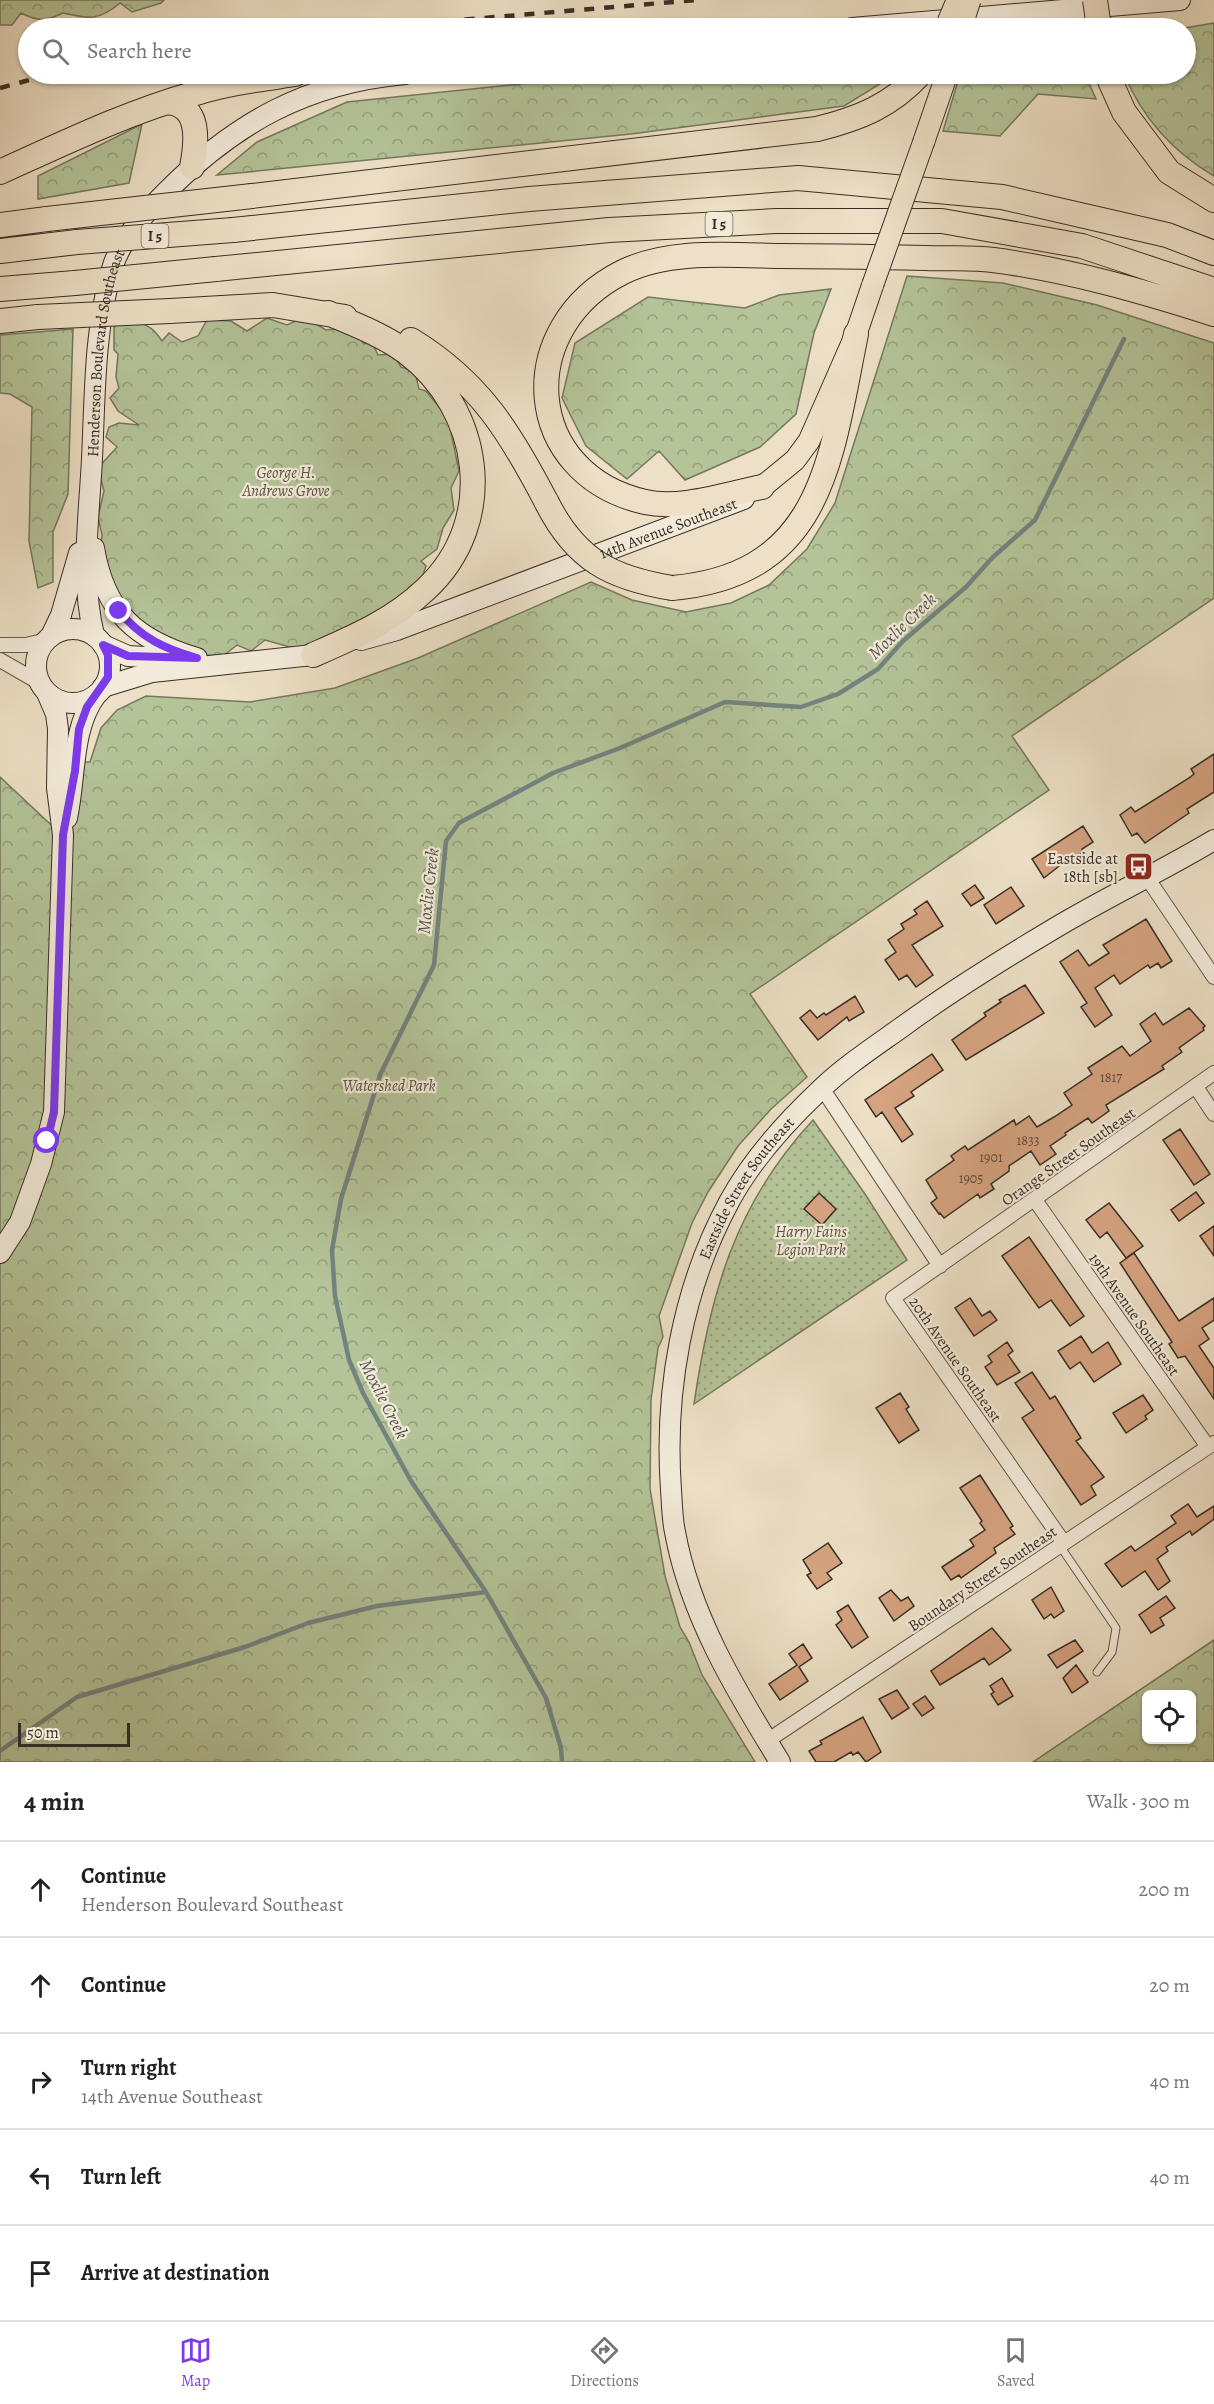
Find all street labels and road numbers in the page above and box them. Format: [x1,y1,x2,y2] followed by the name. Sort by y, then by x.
[706,212,732,236] road number: I 5
[142,224,168,248] road number: I 5
[82,245,130,457] street label: Henderson Boulevard Southeast
[596,493,740,565] street label: 14th Avenue Southeast
[997,1102,1140,1211] street label: Orange Street Southeast
[694,1112,799,1263] street label: Eastside Street Southeast
[1083,1249,1185,1380] street label: 19th Avenue Southeast
[903,1292,1007,1427] street label: 20th Avenue Southeast
[904,1521,1061,1637] street label: Boundary Street Southeast

